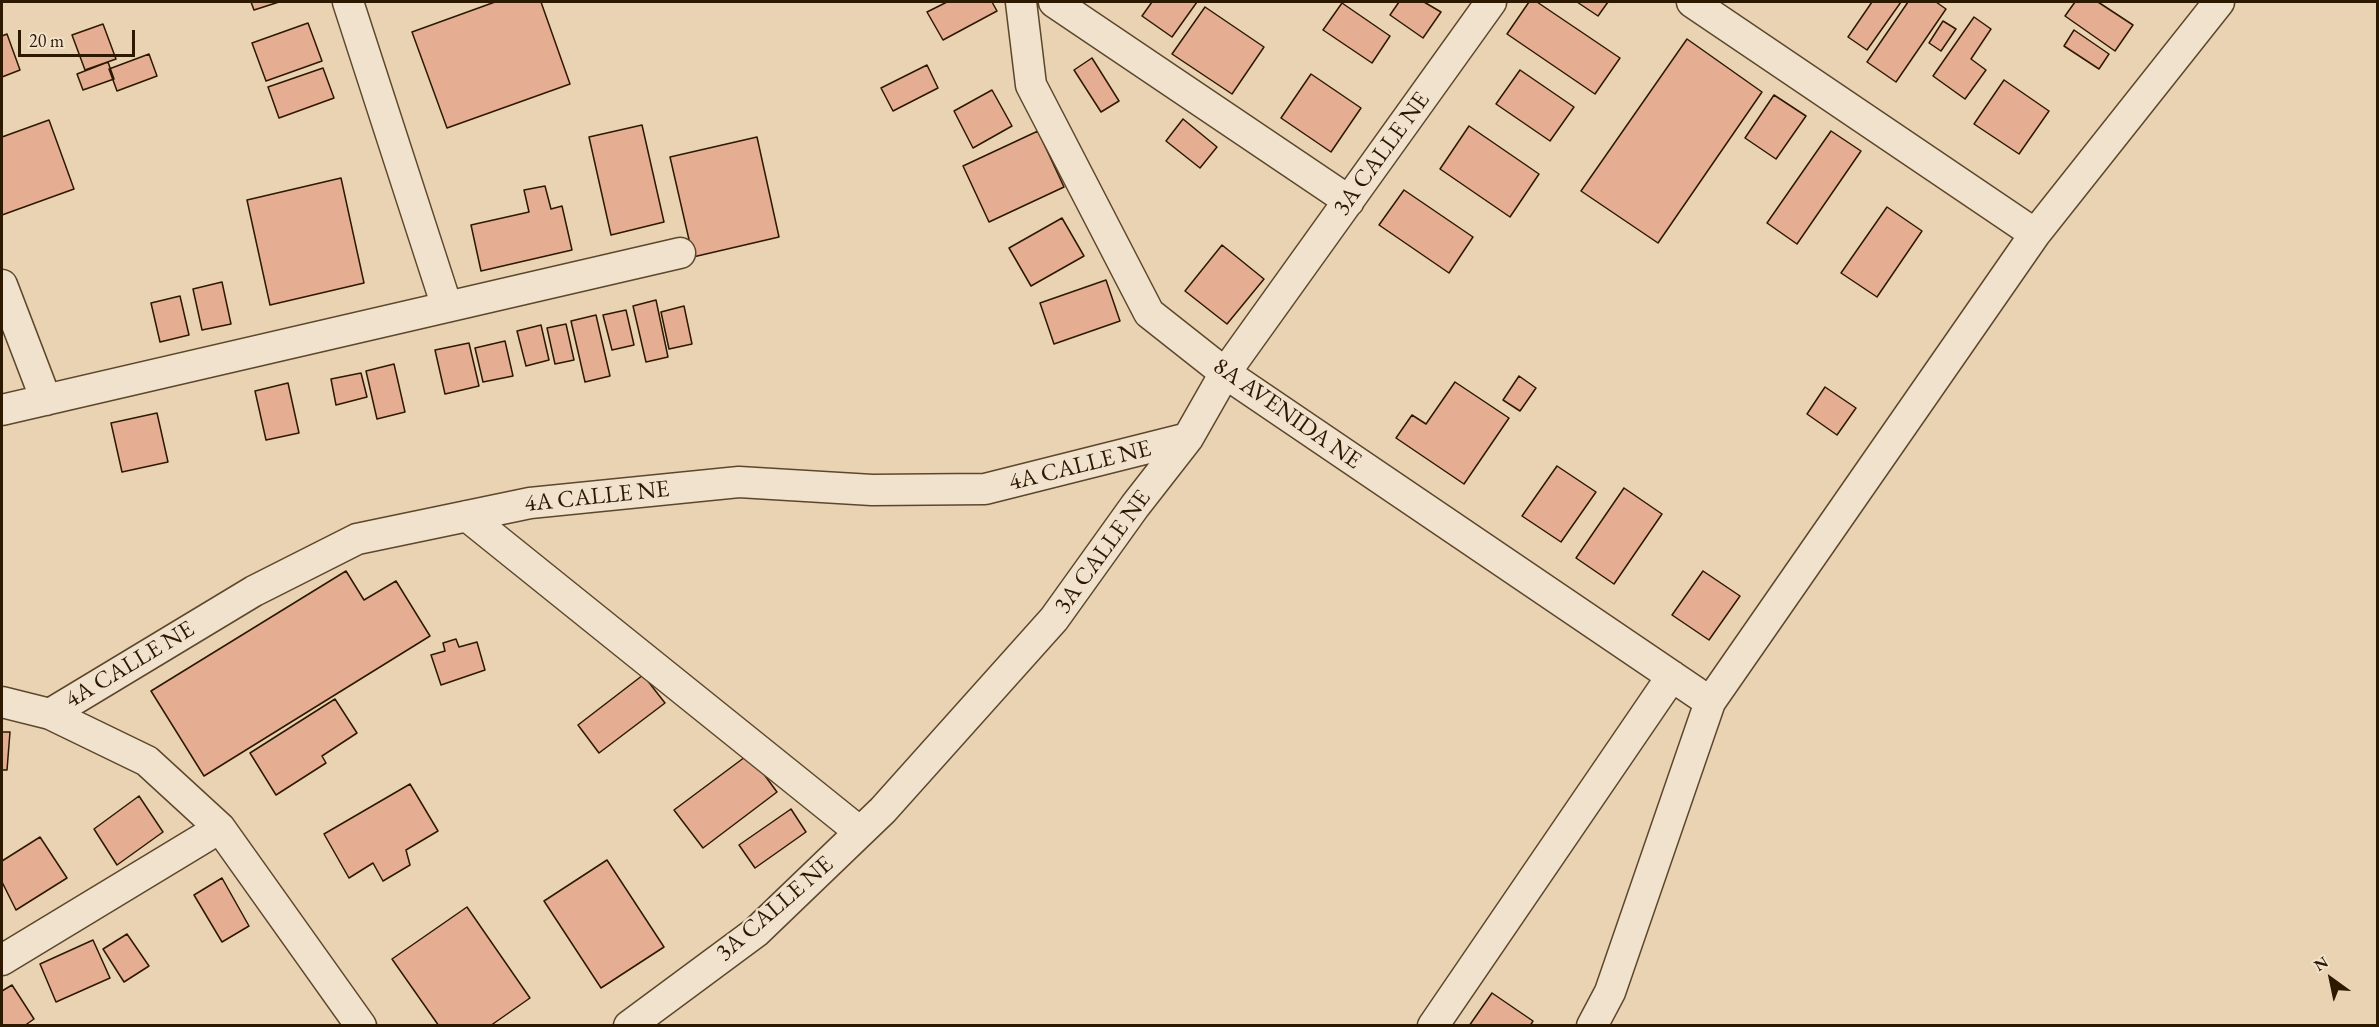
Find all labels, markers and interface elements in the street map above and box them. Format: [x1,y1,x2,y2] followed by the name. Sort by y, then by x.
[21,18,138,56] scale bar
[29,29,64,52] text: 20 m
[1328,87,1436,221] street label: 3A CALLE NE
[1207,352,1367,476] street label: 8A AVENIDA NE
[1006,434,1154,498] street label: 4A CALLE NE
[523,475,671,519] street label: 4A CALLE NE
[1049,485,1157,619] street label: 3A CALLE NE
[60,615,200,715] street label: 4A CALLE NE
[711,850,839,968] street label: 3A CALLE NE
[2301,949,2361,1009] north arrow
[2310,951,2332,976] text: N

